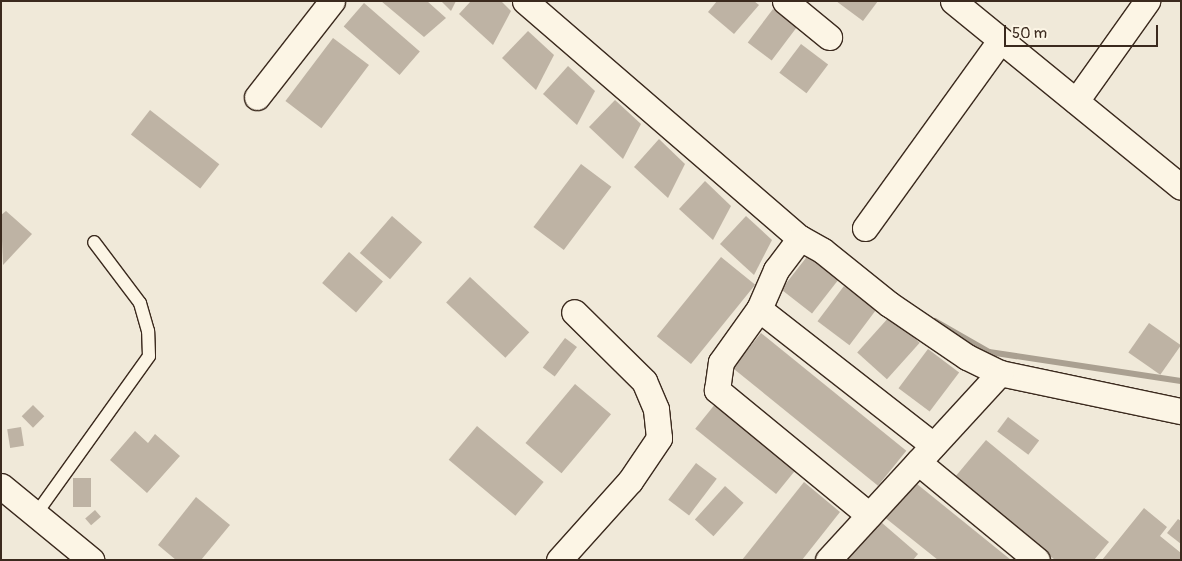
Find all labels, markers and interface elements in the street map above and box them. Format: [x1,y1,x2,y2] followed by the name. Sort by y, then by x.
[1007,15,1161,47] scale bar
[1012,24,1047,43] text: 50 m

